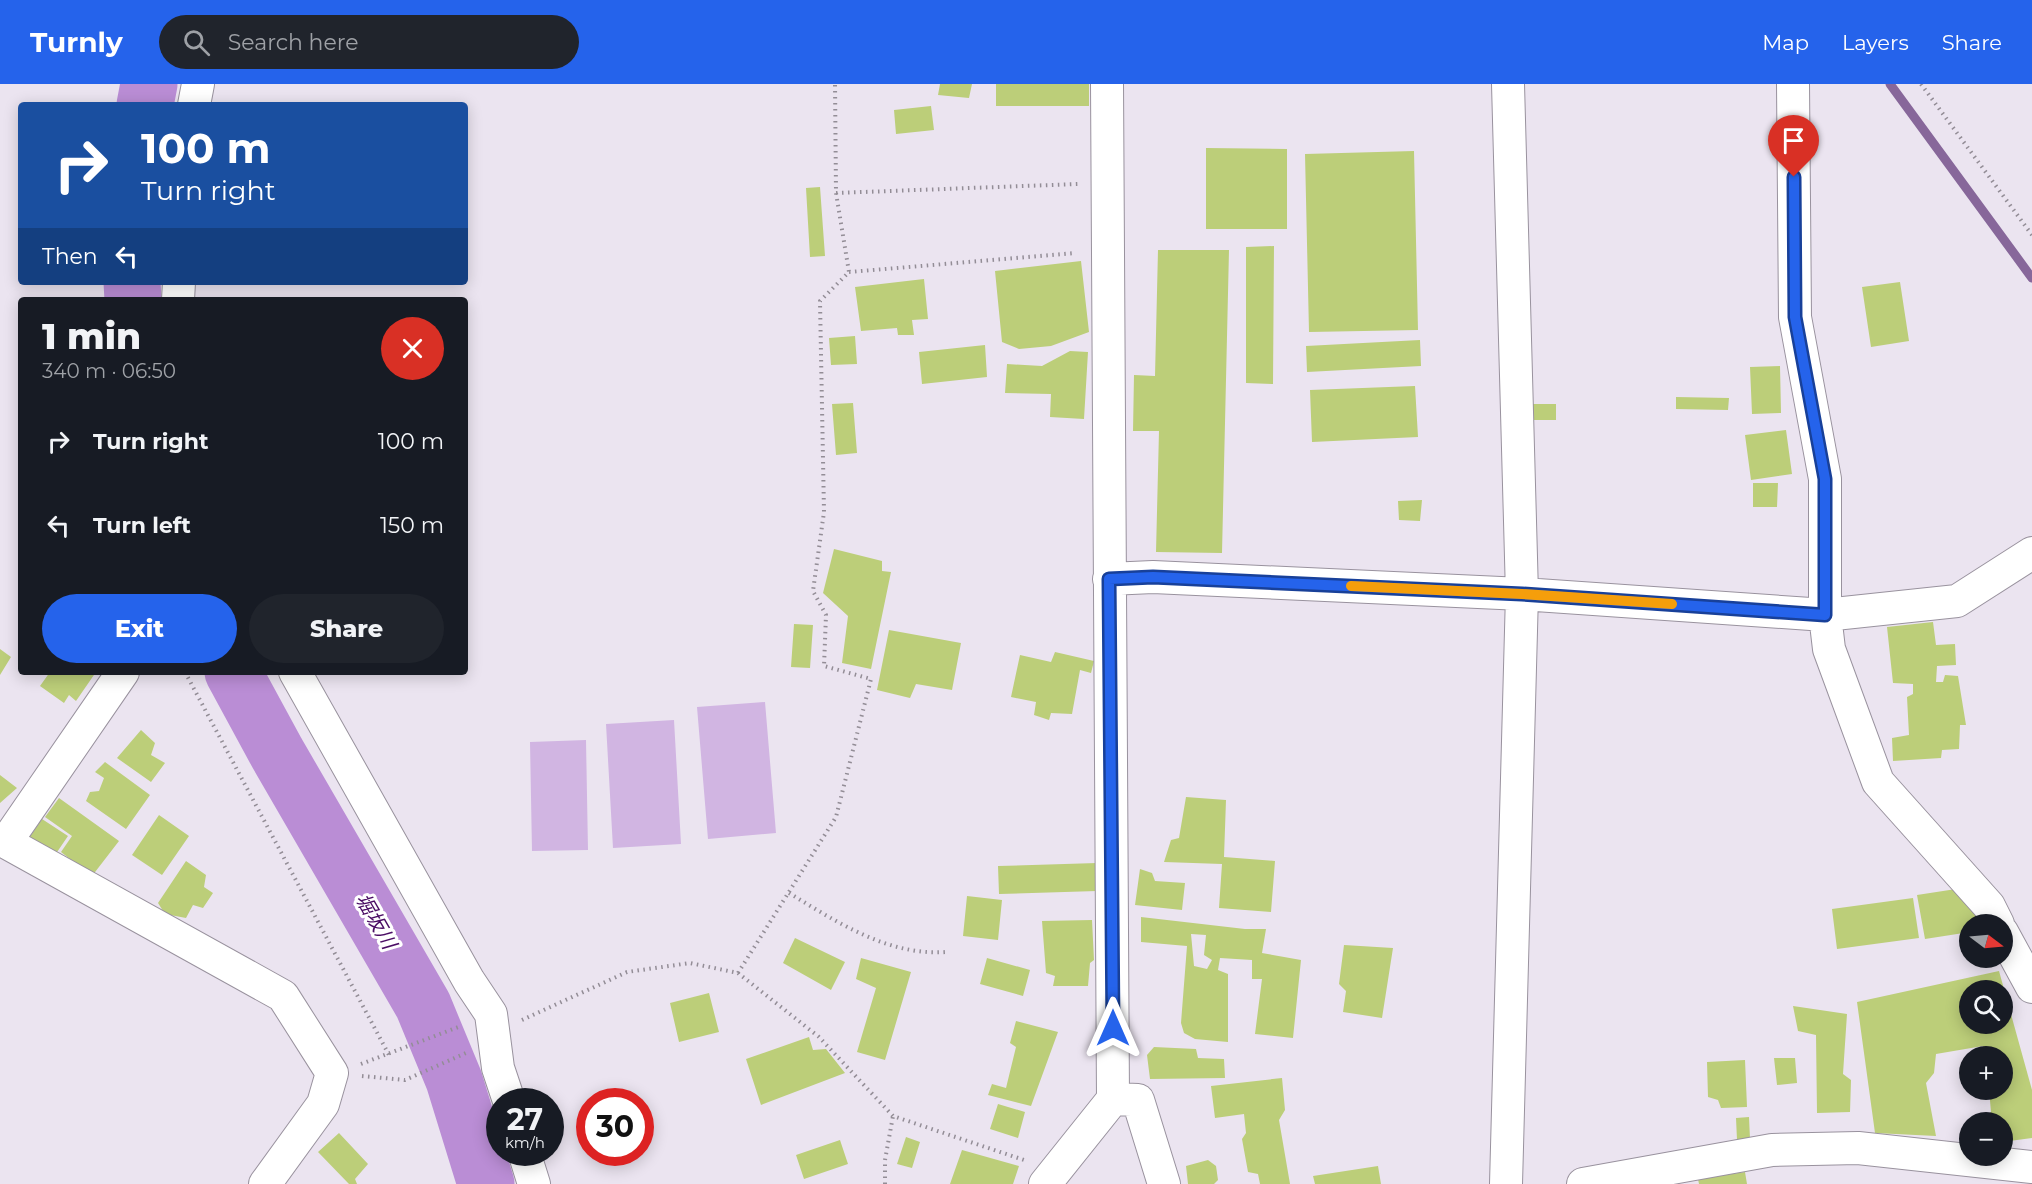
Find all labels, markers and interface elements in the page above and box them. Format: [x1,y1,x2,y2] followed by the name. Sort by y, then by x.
[159,15,579,69] search box
[30,25,123,59] text: Turnly
[180,26,213,59] icon: search
[228,29,359,56] text: Search here
[1762,30,1809,55] text: Map
[1842,30,1909,55] text: Layers
[1942,30,2002,55] text: Share
[1768,115,1819,177] pin
[141,122,270,174] text: 100 m
[1777,124,1810,157] icon: arrive
[42,126,120,204] icon: right
[141,174,276,207] text: Turn right
[110,240,143,273] icon: left
[42,243,98,270] text: Then
[42,314,141,358] text: 1 min
[381,317,444,380] button: close
[42,359,176,383] text: 340 m · 06:50
[42,425,75,458] icon: right
[93,428,208,455] text: Turn right
[378,428,444,455] text: 100 m
[42,509,75,542] icon: left
[93,512,191,539] text: Turn left
[380,512,444,539] text: 150 m
[42,594,237,663] button: Exit
[249,594,444,663] button: Share
[351,889,402,955] water label: 堀坂川
[1959,914,2013,968] north arrow
[1959,914,2013,1166] map controls
[1959,980,2013,1034] button: search
[1081,996,1145,1060] position arrow
[1959,1046,2013,1100] button: +
[576,1088,654,1166] speed limit sign: 30
[507,1101,543,1138] text: 27
[1959,1112,2013,1166] button: −
[505,1133,545,1152] text: km/h

